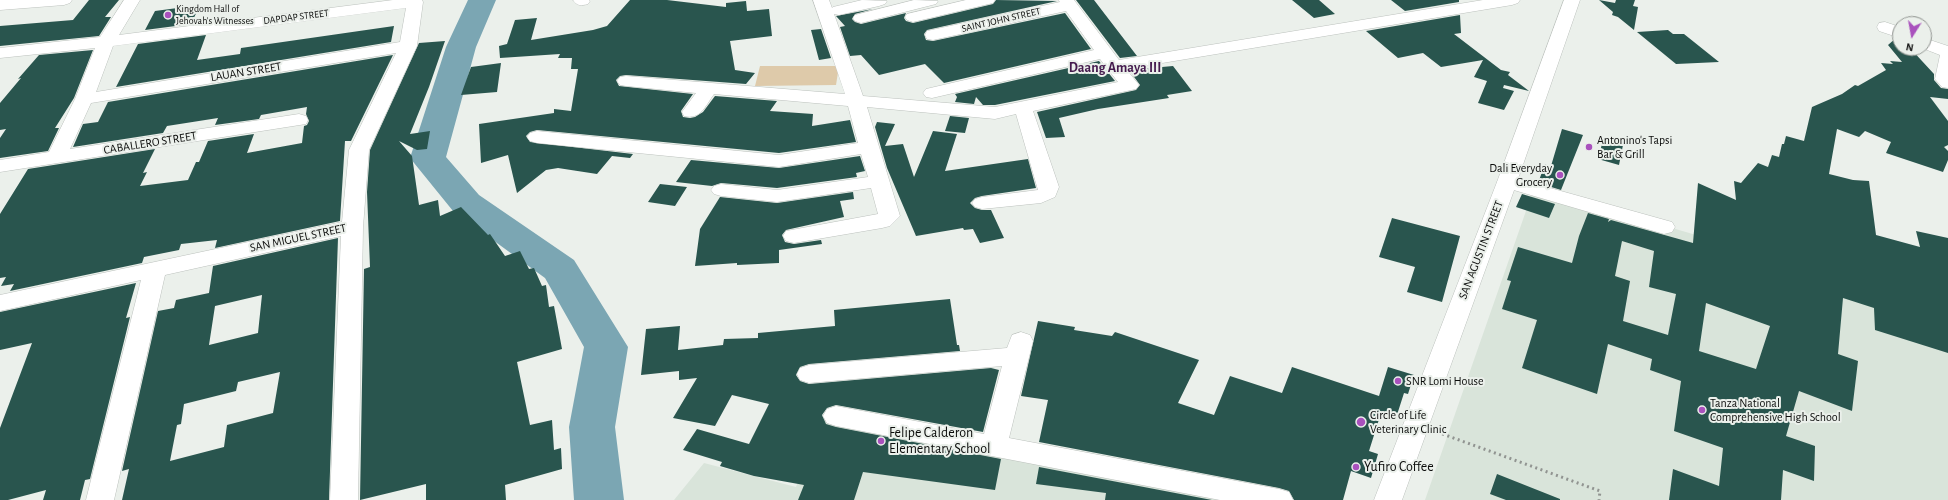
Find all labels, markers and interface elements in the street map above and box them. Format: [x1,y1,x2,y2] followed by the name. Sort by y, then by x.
[176,3,254,26] place label: Kingdom Hall of Jehovah's Witnesses
[960,5,1042,35] street label: SAINT JOHN STREET
[263,7,329,27] street label: DAPDAP STREET
[163,10,173,20] marker: Kingdom Hall of Jehovah's Witnesses
[1892,16,1932,56] north arrow
[1905,41,1915,53] text: N
[210,59,282,85] street label: LAUAN STREET
[1069,60,1161,76] district label: Daang Amaya III
[102,129,198,157] street label: CABALLERO STREET
[1597,133,1672,161] place label: Antonino's Tapsi Bar & Grill
[1584,142,1594,152] marker: Antonino's Tapsi Bar & Grill
[1489,161,1552,189] place label: Dali Everyday Grocery
[1555,170,1565,180] marker: Dali Everyday Grocery
[1456,199,1506,301] street label: SAN AGUSTIN STREET
[248,221,348,255] street label: SAN MIGUEL STREET
[1406,374,1484,388] place label: SNR Lomi House
[1393,376,1403,386] marker: SNR Lomi House
[1710,396,1841,424] place label: Tanza National Comprehensive High School
[1697,405,1707,415] marker: Tanza National Comprehensive High School
[1370,408,1446,436] place label: Circle of Life Veterinary Clinic
[1355,416,1367,428] marker: Circle of Life Veterinary Clinic
[889,425,990,458] place label: Felipe Calderon Elementary School
[876,436,886,446] marker: Felipe Calderon Elementary School
[1364,459,1434,475] place label: Yufiro Coffee
[1351,462,1361,472] marker: Yufiro Coffee

